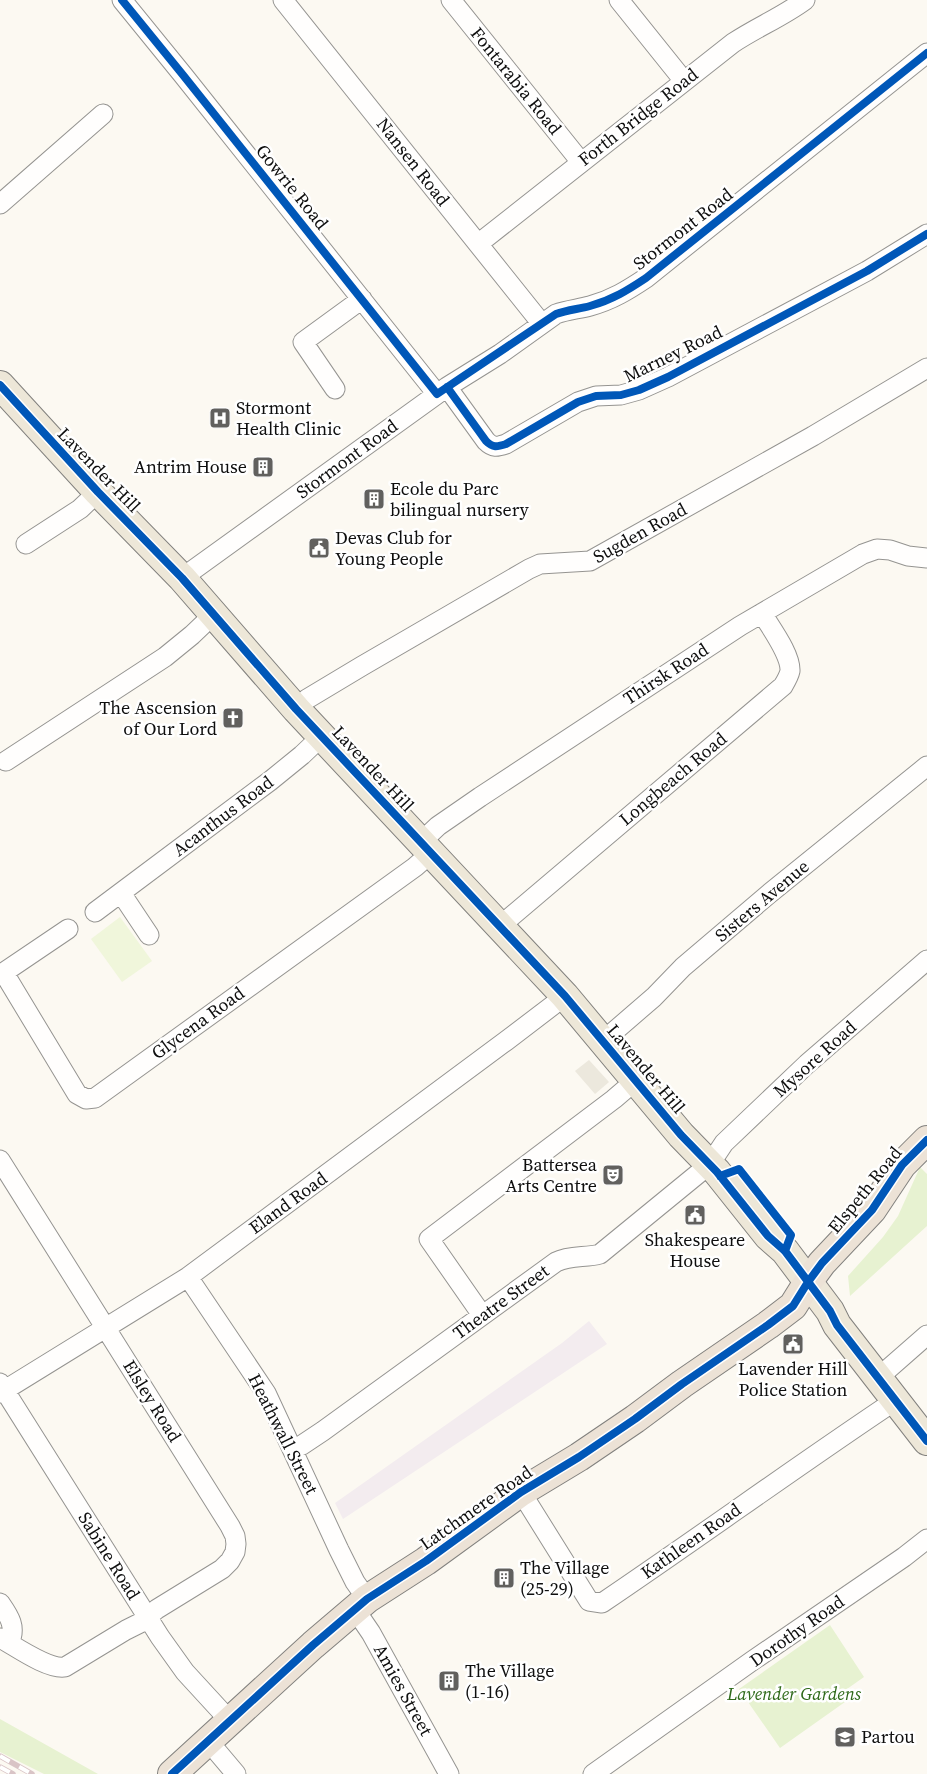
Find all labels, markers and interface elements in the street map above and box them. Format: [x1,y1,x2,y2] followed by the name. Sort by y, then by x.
[465,22,568,140] street label: Fontarabia Road
[572,62,703,171] street label: Forth Bridge Road
[371,112,456,211] street label: Nansen Road
[250,139,335,235] street label: Gowrie Road
[628,182,738,275] street label: Stormont Road
[619,319,726,388] street label: Marney Road
[236,395,342,441] place label: Stormont Health Clinic
[208,406,232,430] hospital icon: Stormont Health Clinic
[291,413,403,504] street label: Stormont Road
[52,421,146,518] street label: Lavender Hill
[134,454,247,479] place label: Antrim House
[251,455,275,479] building icon: Antrim House
[390,476,529,522] place label: Ecole du Parc bilingual nursery
[362,487,386,511] building icon: Ecole du Parc bilingual nursery
[588,496,691,569] street label: Sugden Road
[335,525,452,571] place label: Devas Club for Young People
[307,536,331,560] public building icon: Devas Club for Young People
[618,637,713,710] street label: Thirsk Road
[99,695,217,741] place label: The Ascension of Our Lord
[221,706,245,730] church icon: The Ascension of Our Lord
[327,720,420,817] street label: Lavender Hill
[613,726,732,831] street label: Longbeach Road
[167,769,278,862] street label: Acanthus Road
[709,854,814,947] street label: Sisters Avenue
[146,980,249,1065] street label: Glycena Road
[768,1015,862,1103] street label: Mysore Road
[602,1019,691,1119] street label: Lavender Hill
[822,1141,907,1238] street label: Elspeth Road
[505,1152,598,1198] place label: Battersea Arts Centre
[601,1163,625,1187] theatre icon: Battersea Arts Centre
[243,1166,332,1240] street label: Eland Road
[683,1203,707,1227] public building icon: Shakespeare House
[645,1227,745,1273] place label: Shakespeare House
[448,1258,554,1345] street label: Theatre Street
[781,1332,805,1356] public building icon: Lavender Hill Police Station
[117,1355,188,1447] street label: Elsley Road
[738,1356,848,1402] place label: Lavender Hill Police Station
[242,1369,325,1498] street label: Heathwall Street
[414,1459,537,1556] street label: Latchmere Road
[636,1497,746,1584] street label: Kathleen Road
[73,1507,146,1604] street label: Sabine Road
[520,1555,609,1601] place label: The Village (25-29)
[492,1566,516,1590] building icon: The Village (25-29)
[744,1589,849,1672] street label: Dorothy Road
[368,1639,439,1740] street label: Amies Street
[465,1658,554,1704] place label: The Village (1-16)
[437,1669,461,1693] building icon: The Village (1-16)
[726,1681,862,1706] park label: Lavender Gardens
[861,1724,915,1749] place label: Partou
[833,1725,857,1749] school or university icon: Partou

